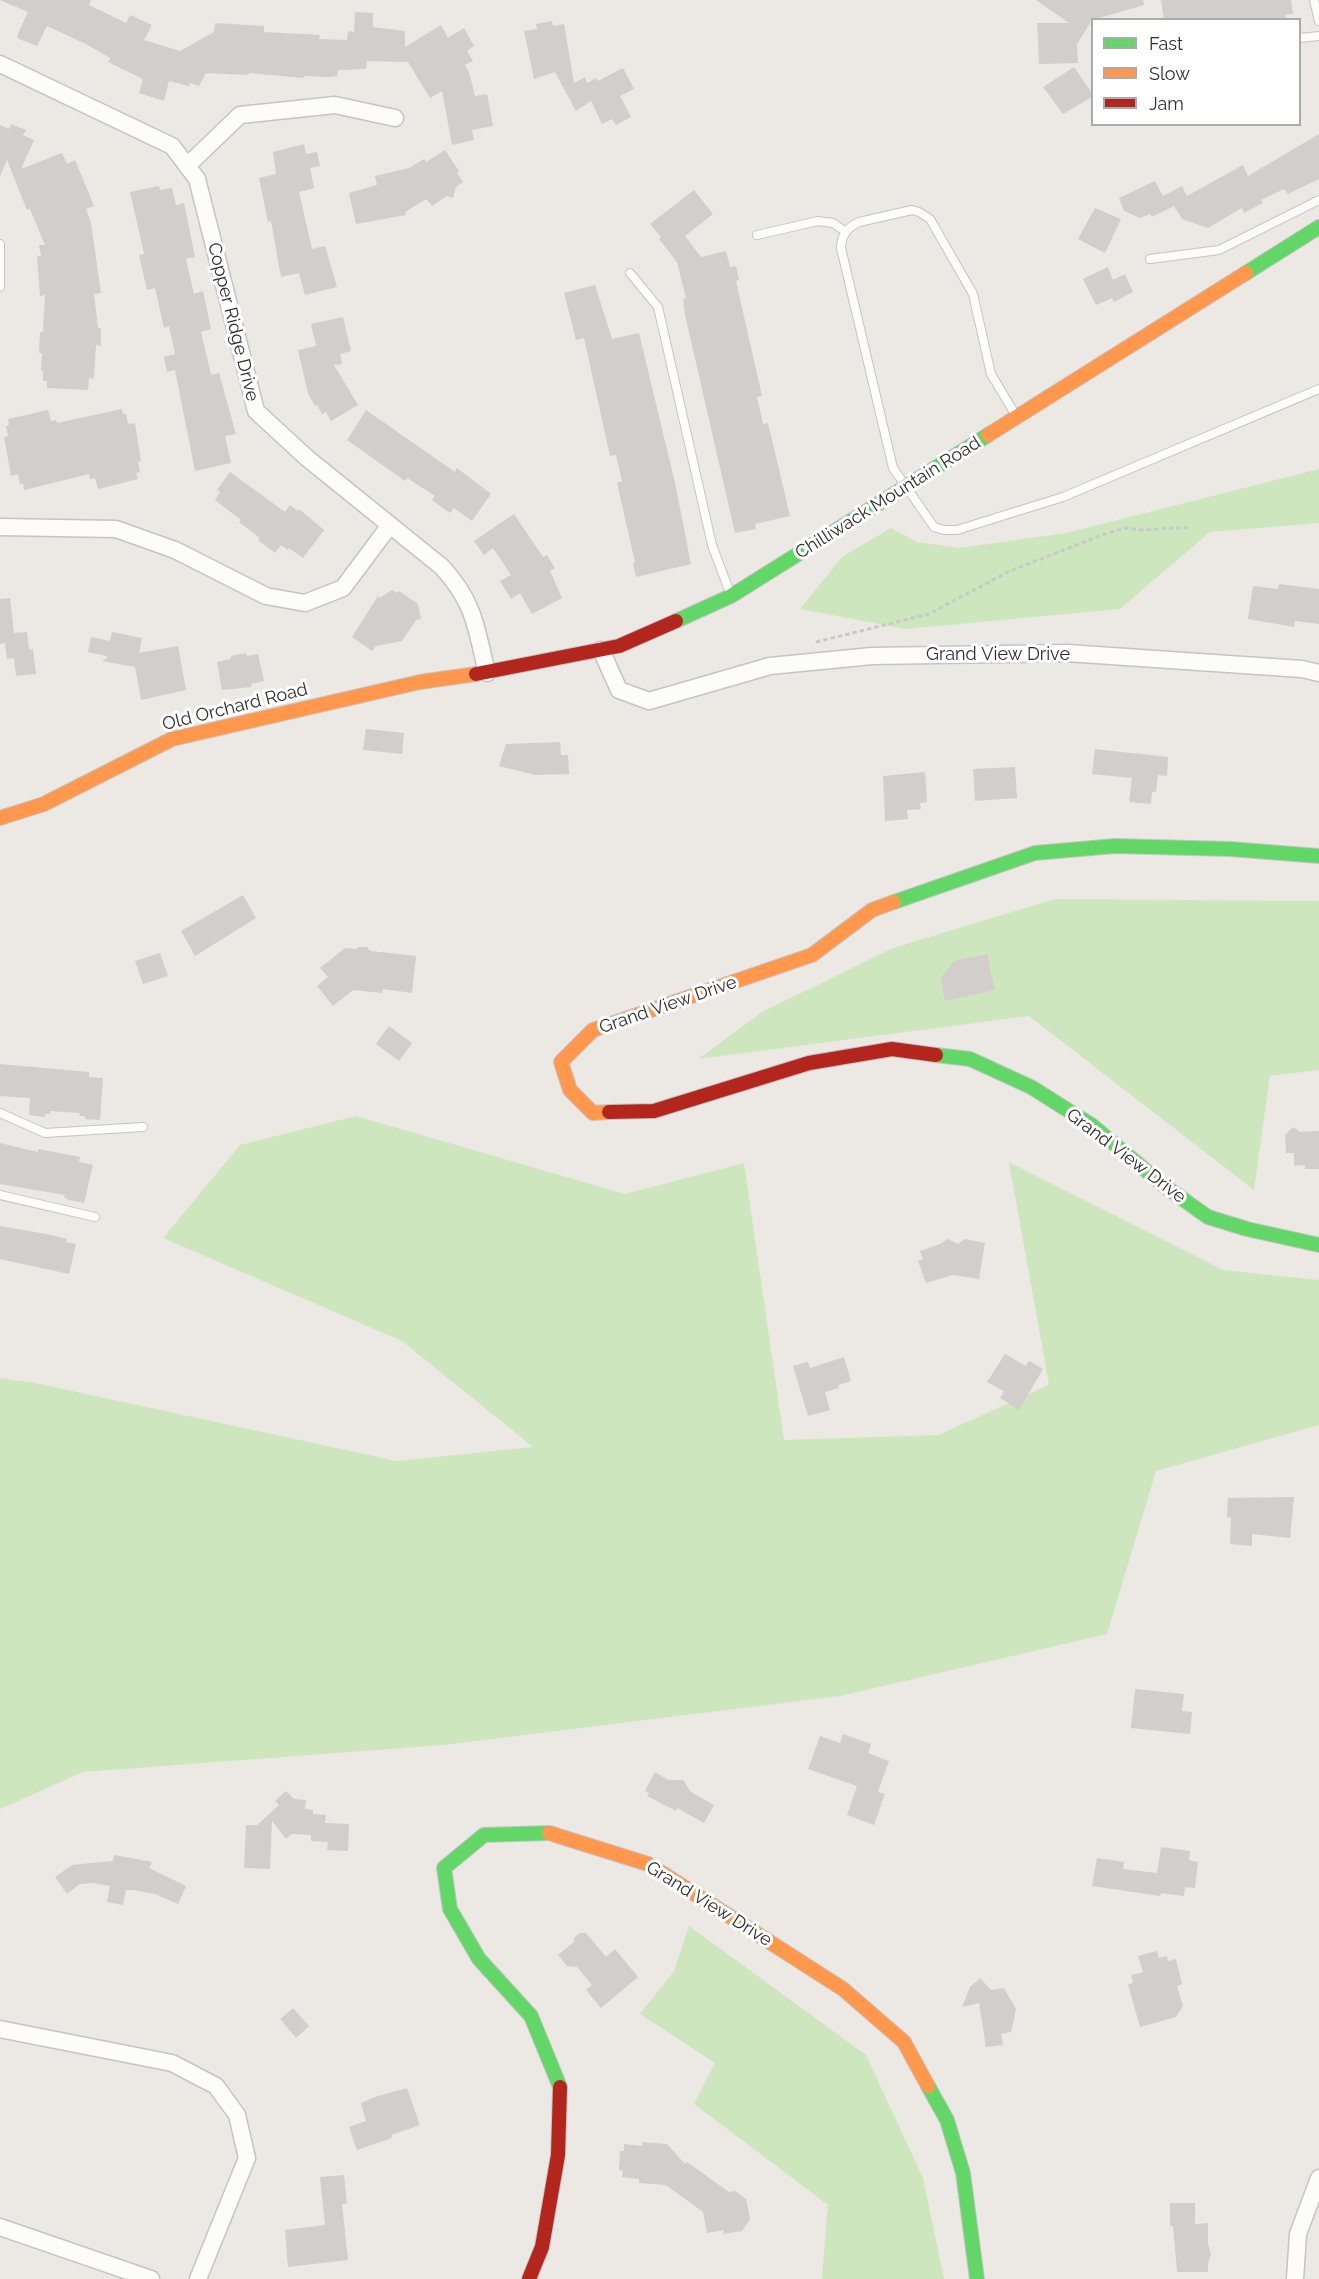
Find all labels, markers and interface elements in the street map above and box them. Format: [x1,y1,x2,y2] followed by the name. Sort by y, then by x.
[1091,18,1301,126] legend
[1149,33,1183,54] text: Fast
[1149,63,1190,84] text: Slow
[1149,93,1184,114] text: Jam
[203,240,263,404] street label: Copper Ridge Drive
[791,432,985,564] street label: Chilliwack Mountain Road
[926,644,1070,666] street label: Grand View Drive
[160,679,310,735] street label: Old Orchard Road
[596,971,740,1039] street label: Grand View Drive
[1062,1104,1190,1208] street label: Grand View Drive
[642,1857,776,1951] street label: Grand View Drive

